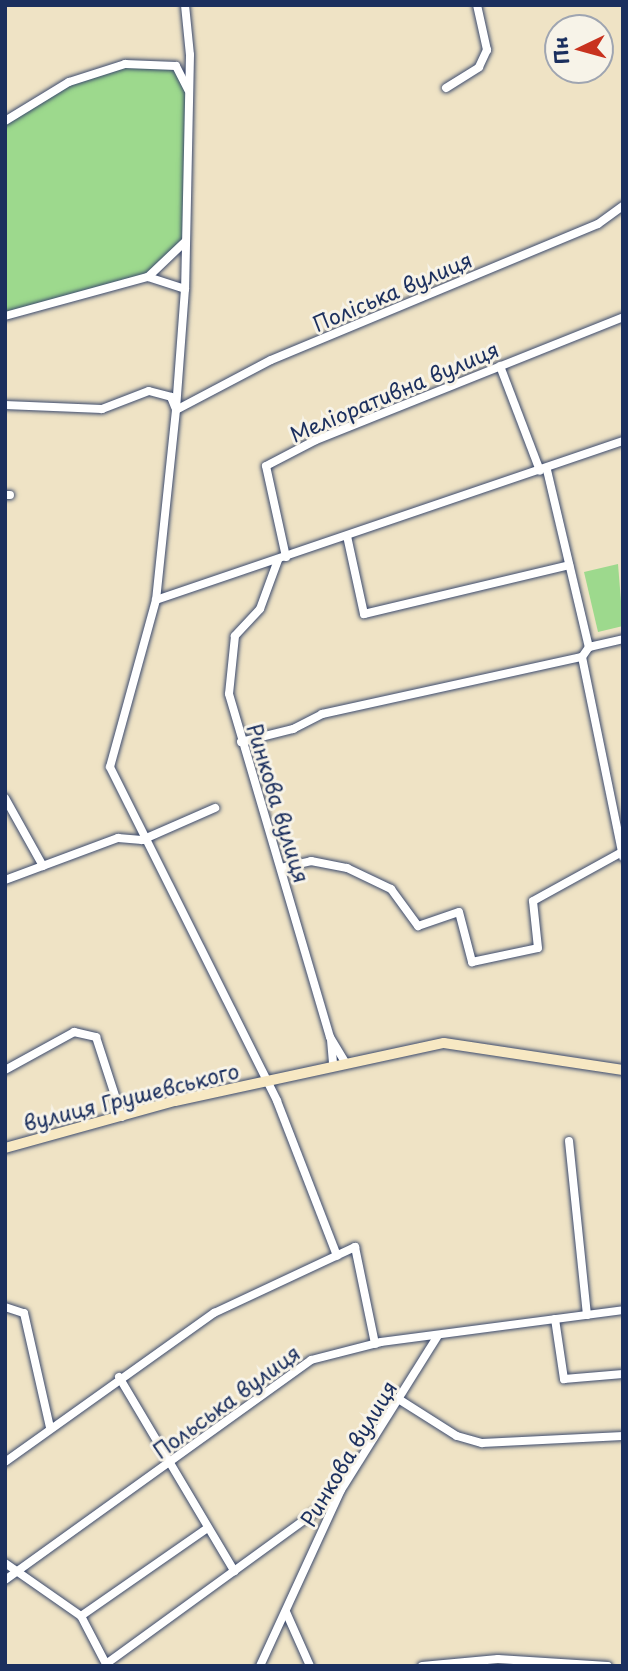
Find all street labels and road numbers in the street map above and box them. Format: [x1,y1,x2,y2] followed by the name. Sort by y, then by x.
[308,246,476,336] street label: Поліська вулиця
[285,335,503,447] street label: Меліоративна вулиця
[243,720,315,886] street label: Ринкова вулиця
[20,1057,242,1135] street label: вулиця Грушевського
[147,1339,305,1463] street label: Польська вулиця
[294,1375,402,1531] street label: Ринкова вулиця

